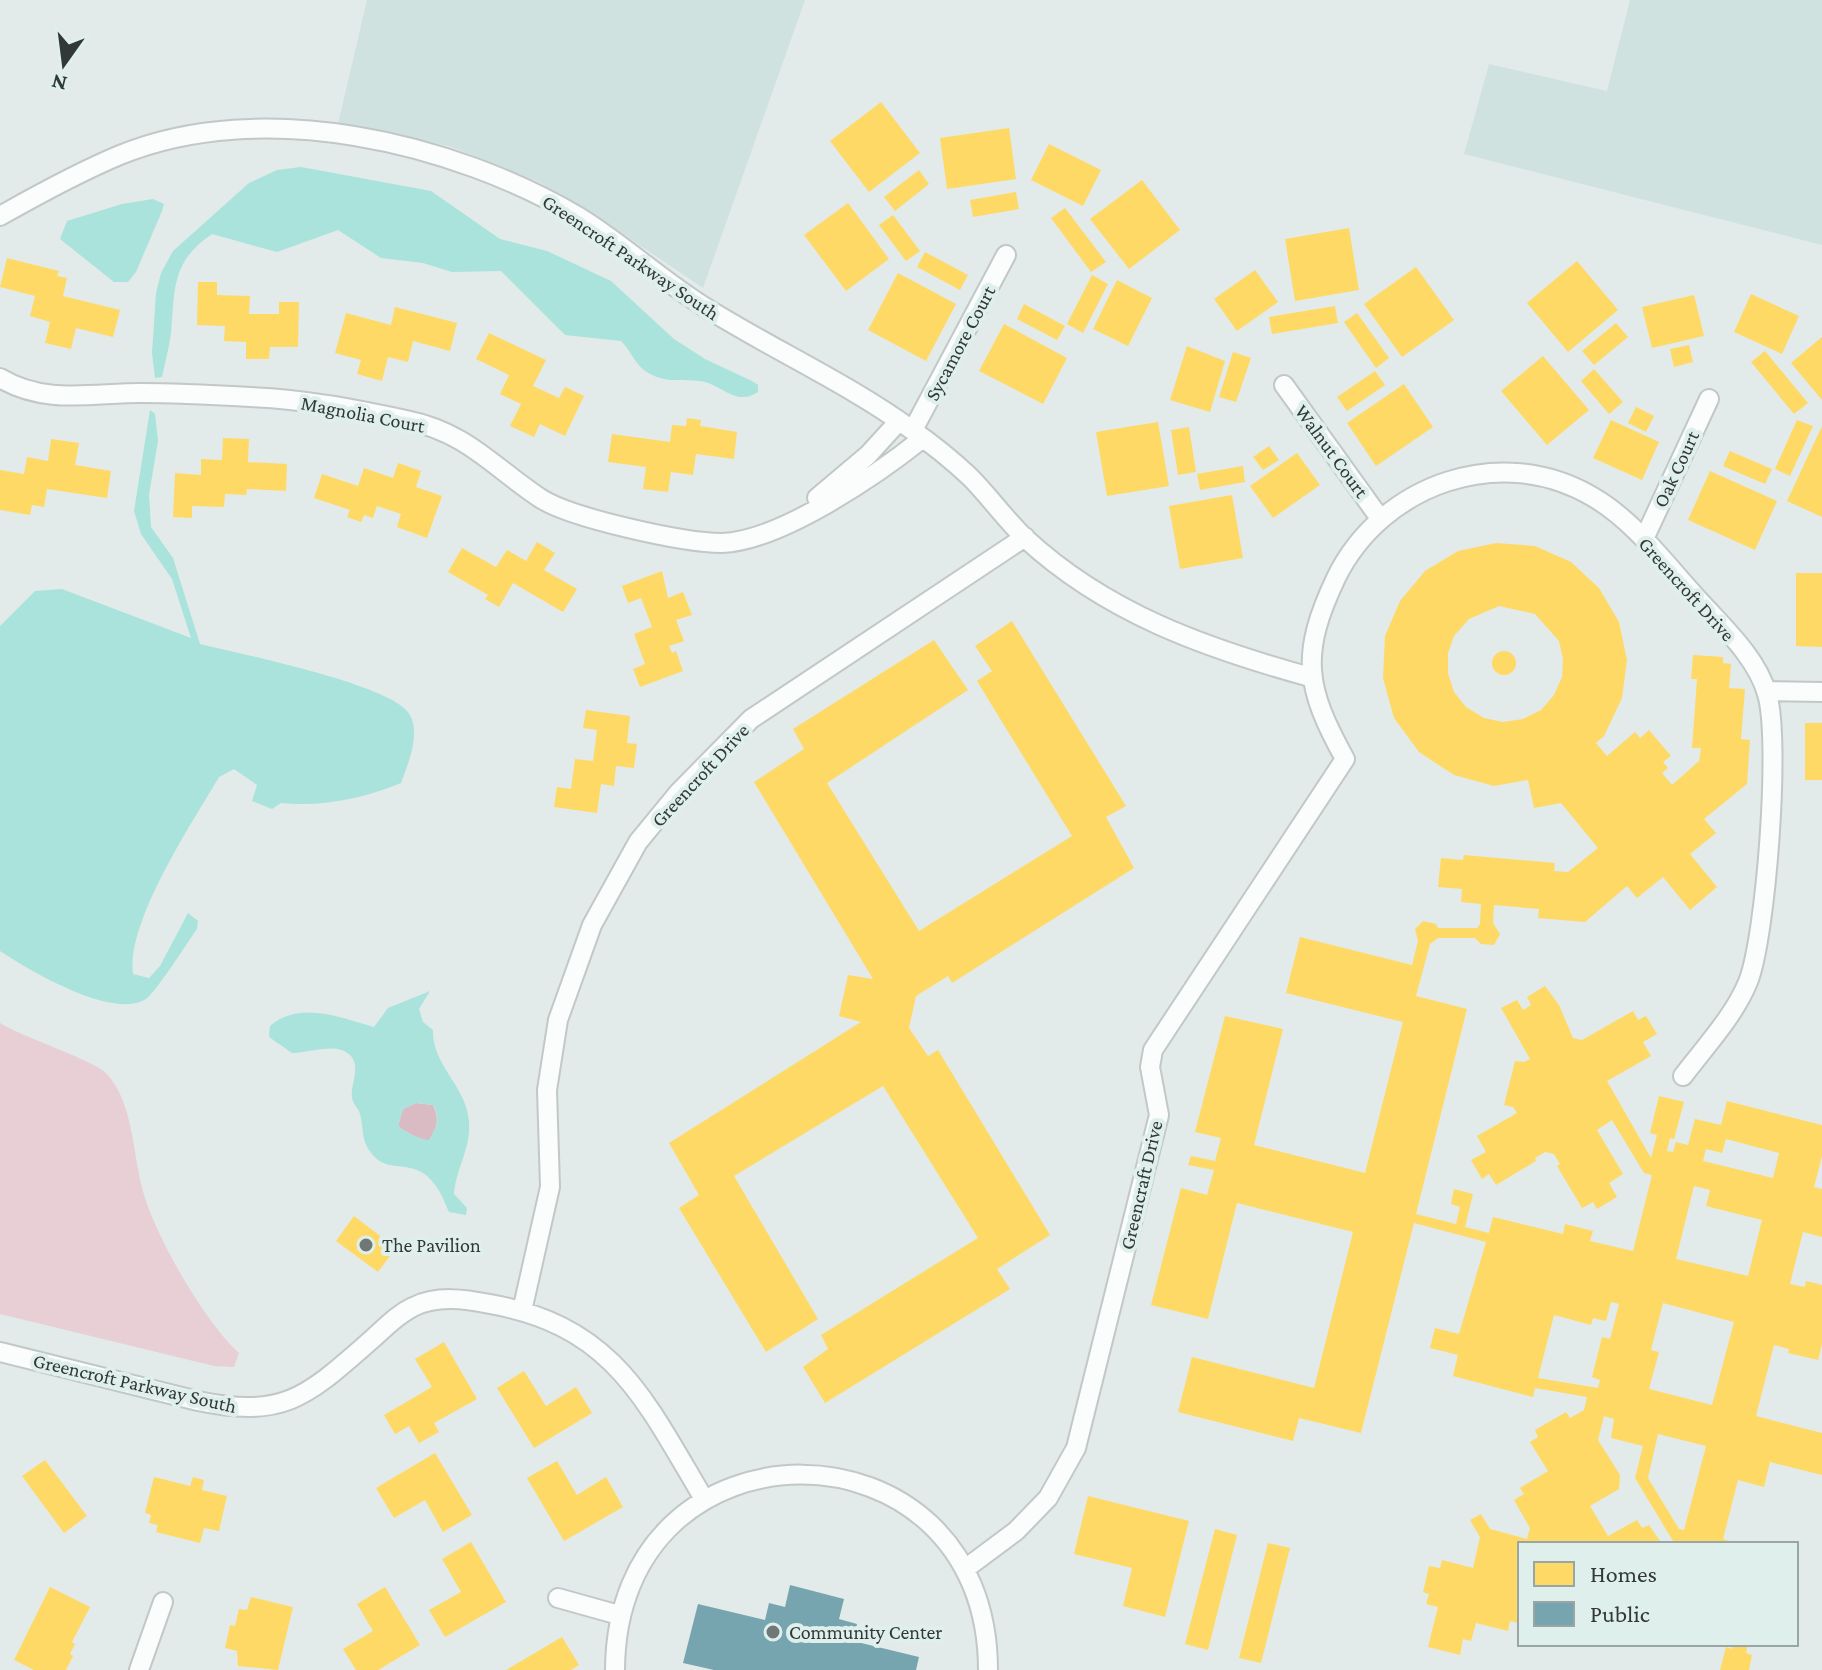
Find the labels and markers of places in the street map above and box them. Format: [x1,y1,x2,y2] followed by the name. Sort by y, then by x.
[382,1234,481,1256] place label: The Pavilion
[357,1236,375,1254] marker: The Pavilion
[789,1621,942,1644] place label: Community Center
[764,1623,782,1641] marker: Community Center

